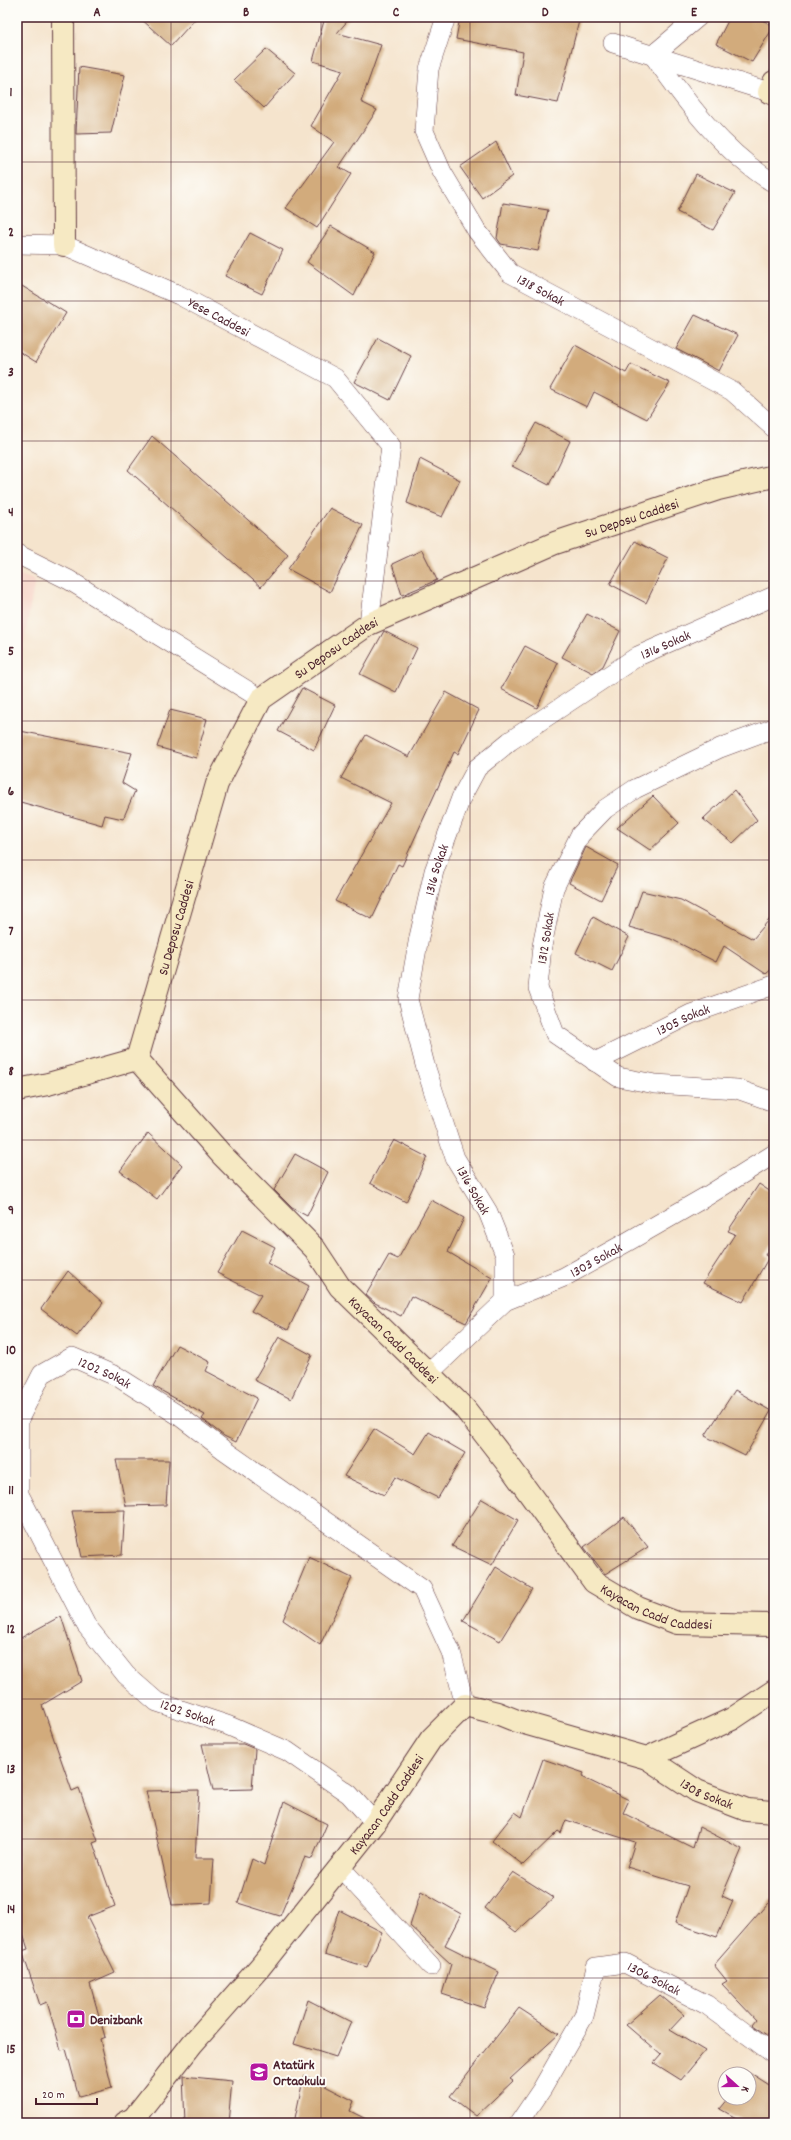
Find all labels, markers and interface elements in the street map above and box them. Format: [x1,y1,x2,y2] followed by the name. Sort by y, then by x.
[93,4,101,23] text: A
[243,4,249,23] text: B
[393,4,400,23] text: C
[542,4,549,23] text: D
[691,4,698,23] text: E
[10,84,13,103] text: 1
[8,224,14,243] text: 2
[513,270,568,312] street label: 1318 Sokak
[184,293,253,343] street label: Yese Caddesi
[8,364,14,383] text: 3
[582,495,682,544] street label: Su Deposu Caddesi
[8,504,14,523] text: 4
[291,613,382,685] street label: Su Deposu Caddesi
[638,626,695,666] street label: 1316 Sokak
[8,643,14,662] text: 5
[8,783,15,802] text: 6
[421,841,455,898] street label: 1316 Sokak
[154,878,201,978] street label: Su Deposu Caddesi
[533,911,561,966] street label: 1312 Sokak
[9,923,14,942] text: 7
[654,1000,713,1042] street label: 1305 Sokak
[8,1063,14,1082] text: 8
[450,1163,494,1219] street label: 1316 Sokak
[8,1202,14,1221] text: 9
[567,1238,627,1284] street label: 1303 Sokak
[343,1292,442,1390] street label: Kayacan Cadd Caddesi
[6,1342,16,1361] text: 10
[74,1353,135,1395] street label: 1202 Sokak
[8,1482,14,1501] text: 11
[596,1580,712,1636] street label: Kayacan Cadd Caddesi
[7,1621,16,1640] text: 12
[157,1695,218,1733] street label: 1202 Sokak
[345,1751,430,1860] street label: Kayacan Cadd Caddesi
[7,1761,16,1780] text: 13
[675,1774,736,1816] street label: 1308 Sokak
[7,1901,15,1920] text: 14
[623,1958,684,2002] street label: 1306 Sokak
[65,2008,87,2030] bank icon: Denizbank
[90,2011,143,2031] place label: Denizbank
[7,2041,15,2060] text: 15
[273,2056,325,2092] place label: Atatürk Ortaokulu
[248,2061,270,2083] school or university icon: Atatürk Ortaokulu
[717,2066,757,2106] north arrow
[36,2080,97,2106] scale bar
[736,2084,753,2094] text: K
[42,2087,65,2104] text: 20 m

